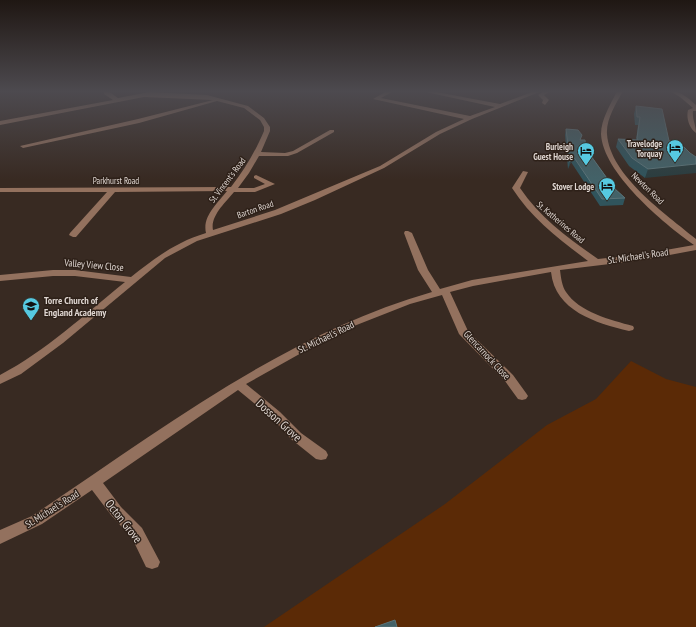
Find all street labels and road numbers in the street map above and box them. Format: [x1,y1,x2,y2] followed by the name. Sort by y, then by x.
[206,155,248,205] street label: St. Vincent's Road
[629,170,667,206] street label: Newton Road
[93,175,139,186] street label: Parkhurst Road
[235,198,275,220] street label: Barton Road
[535,199,587,245] street label: St. Katherines Road
[607,245,669,267] street label: St. Michael's Road
[63,256,124,274] street label: Valley View Close
[296,318,356,356] street label: St. Michael's Road
[461,328,513,382] street label: Glencarnock Close
[253,396,305,444] street label: Dosson Grove
[23,487,81,531] street label: St. Michael's Road
[102,496,146,546] street label: Octon Grove

